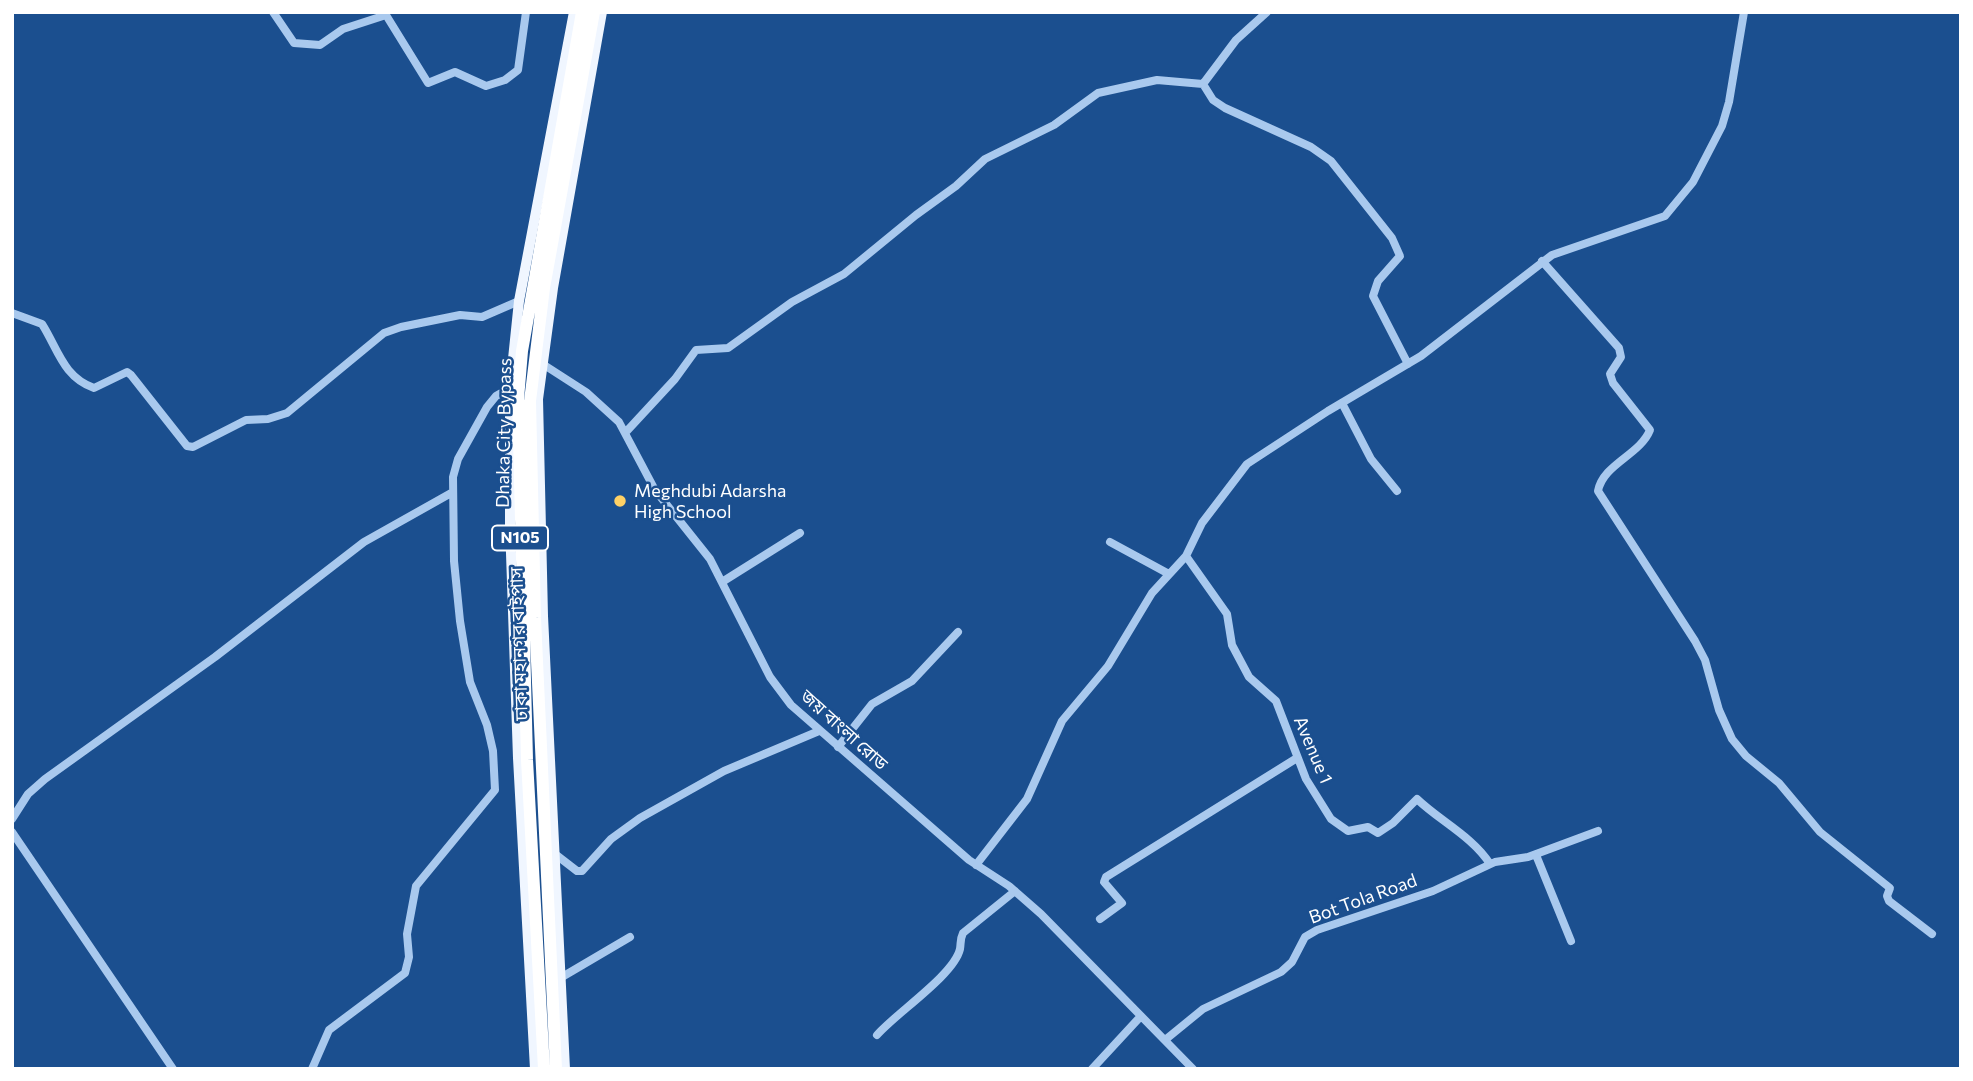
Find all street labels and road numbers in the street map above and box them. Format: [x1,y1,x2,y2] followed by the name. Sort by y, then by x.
[492,358,516,508] street label: Dhaka City Bypass
[492,526,548,551] road number: N105
[506,567,532,721] street label: ঢাকা মহানগর বাইপাস
[796,685,892,775] street label: জয় বাংলা রোড
[1289,713,1337,787] street label: Avenue 1
[1306,869,1420,929] street label: Bot Tola Road

